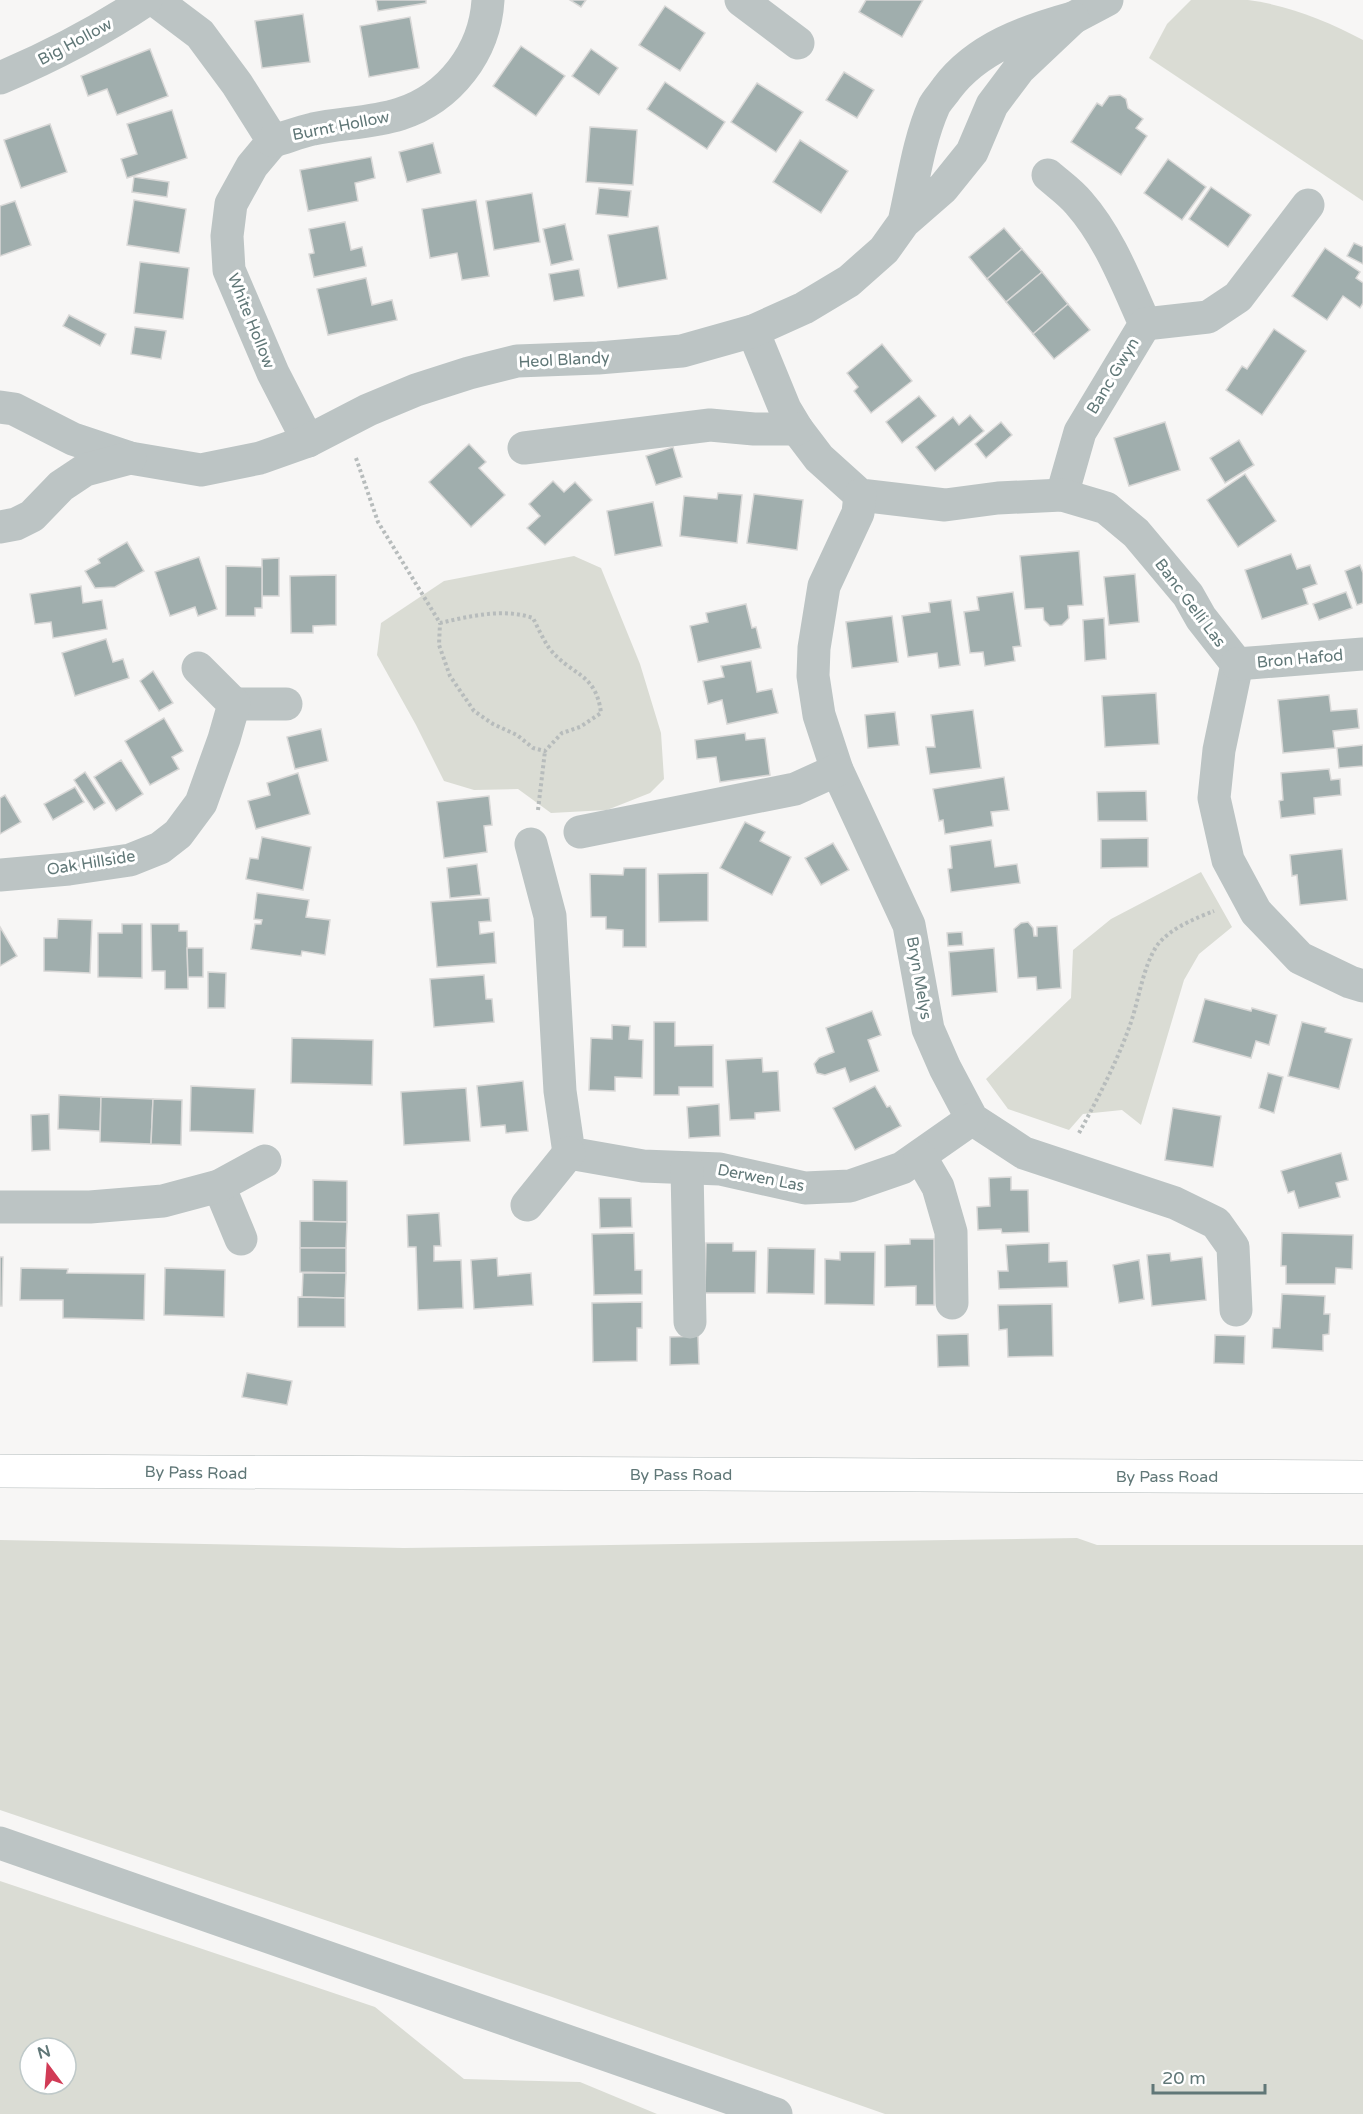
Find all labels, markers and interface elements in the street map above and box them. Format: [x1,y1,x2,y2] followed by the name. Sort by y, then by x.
[35,14,116,70] street label: Big Hollow
[291,107,392,145] street label: Burnt Hollow
[223,270,279,372] street label: White Hollow
[1082,334,1144,418] street label: Banc Gwyn
[518,348,610,372] street label: Heol Blandy
[1150,555,1230,651] street label: Banc Gelli Las
[1256,645,1344,673] street label: Bron Hafod
[45,846,137,880] street label: Oak Hillside
[902,935,936,1021] street label: Bryn Melys
[716,1160,806,1196] street label: Derwen Las
[144,1462,248,1484] street label: By Pass Road
[630,1465,732,1485] street label: By Pass Road
[1116,1467,1218,1487] street label: By Pass Road
[18,2036,78,2096] north arrow
[35,2041,53,2064] text: N
[1153,2057,1266,2095] scale bar
[1162,2067,1206,2089] text: 20 m

